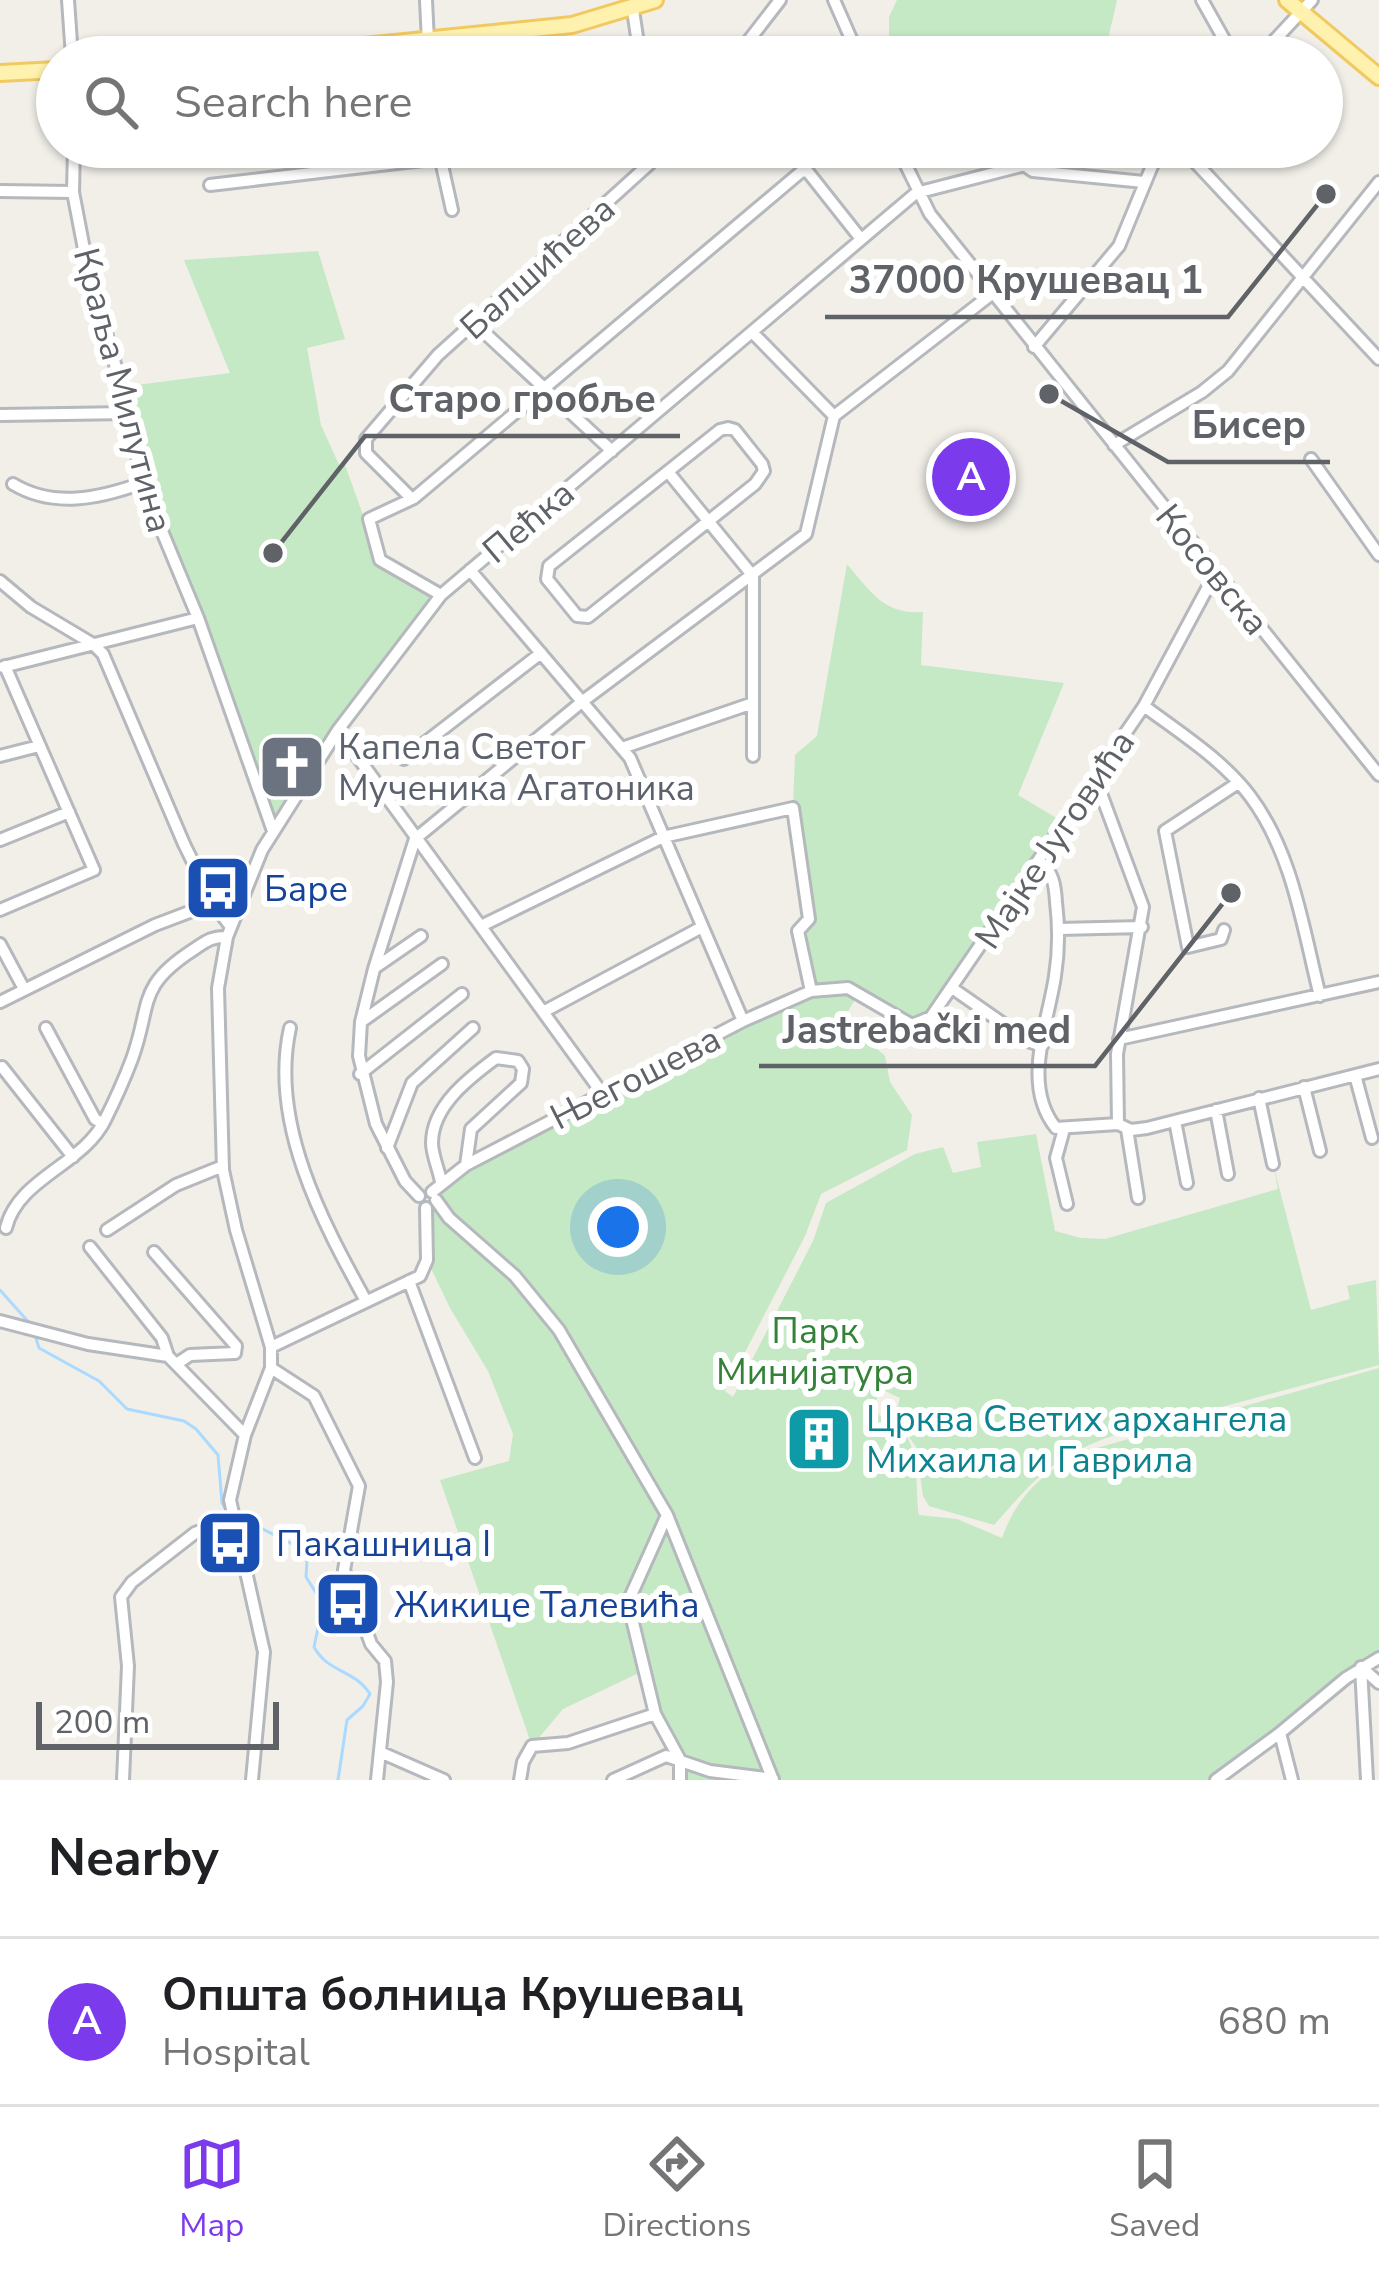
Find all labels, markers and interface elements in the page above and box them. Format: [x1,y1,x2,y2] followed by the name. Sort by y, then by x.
[36,36,1343,168] search box
[78,69,144,135] icon: search
[174,72,413,133] text: Search here
[450,185,626,351] street label: Балшићева
[825,242,1228,317] callout: 37000 Крушевац 1
[61,243,184,538] street label: Краља Милутина
[849,254,1203,307] text: 37000 Крушевац 1
[365,361,680,436] callout: Старо гробље
[388,373,656,426] text: Старо гробље
[1168,387,1330,462] callout: Бисер
[1192,399,1306,452] text: Бисер
[932,432,1010,522] pin: A
[473,469,585,575] street label: Пећка
[1144,494,1280,646] street label: Косовска
[964,721,1147,959] street label: Мајке Југовића
[338,723,695,813] place label: Капела Светог Мученика Агатоника
[257,732,327,802] church icon: Капела Светог Мученика Агатоника
[183,853,253,923] bus stop icon: Баре
[264,865,348,914] place label: Баре
[759,991,1095,1066] callout: Jastrebački med
[782,1004,1071,1057] text: Jastrebački med
[542,1015,729,1142] street label: Његошева
[588,1197,648,1257] your location
[716,1307,914,1397] park label: Парк Минијатура
[866,1395,1287,1485] place label: Црква Светих архангела Михаила и Гаврила
[784,1404,854,1474] building icon: Црква Светих архангела Михаила и Гаврила
[195,1508,265,1578] bus stop icon: Пакашница I
[276,1520,491,1569] place label: Пакашница I
[313,1569,383,1639] bus stop icon: Жикице Талевића
[394,1581,700,1630] place label: Жикице Талевића
[36,1696,279,1749] scale bar
[54,1700,150,1745] text: 200 m
[48,1823,219,1893] text: Nearby
[162,1965,743,2026] text: Општа болница Крушевац
[72,1995,102,2048] text: A
[1217,1995,1331,2048] text: 680 m
[162,2026,310,2079] text: Hospital
[179,2131,245,2248] tab: Map
[603,2131,751,2248] tab: Directions
[1109,2131,1200,2248] tab: Saved

